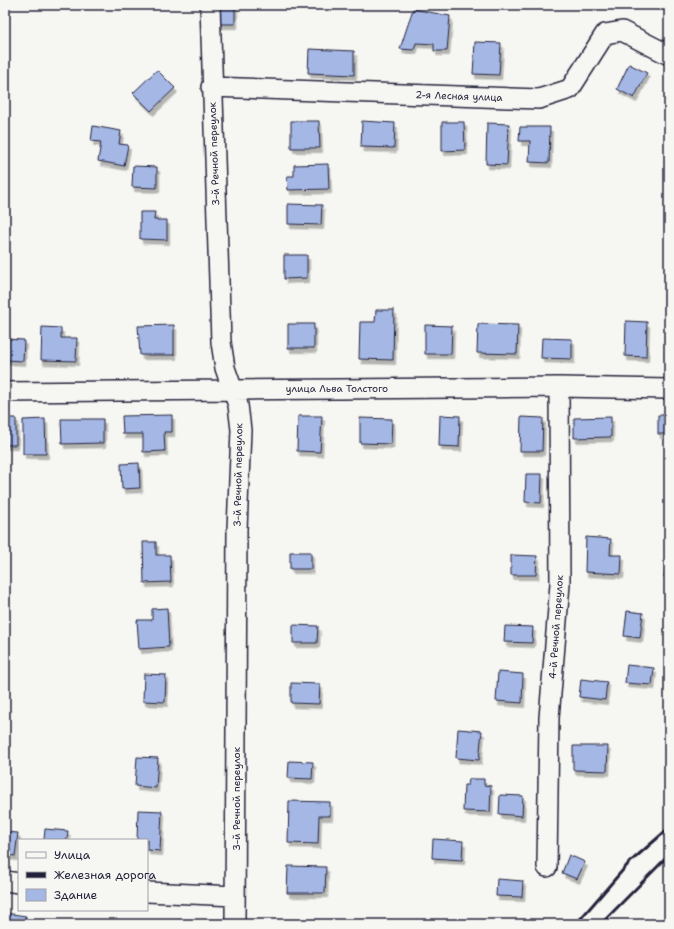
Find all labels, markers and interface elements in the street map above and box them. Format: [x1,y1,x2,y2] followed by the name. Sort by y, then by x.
[415,88,504,104] street label: 2-я Лесная улица
[206,101,222,206] street label: 3-й Речной переулок
[286,382,388,395] street label: улица Льва Толстого
[231,422,245,527] street label: 3-й Речной переулок
[546,574,566,679] street label: 4-й Речной переулок
[230,746,243,851] street label: 3-й Речной переулок
[18,839,148,911] legend
[54,847,91,863] text: Улица
[54,867,157,883] text: Железная дорога
[54,887,98,903] text: Здание

